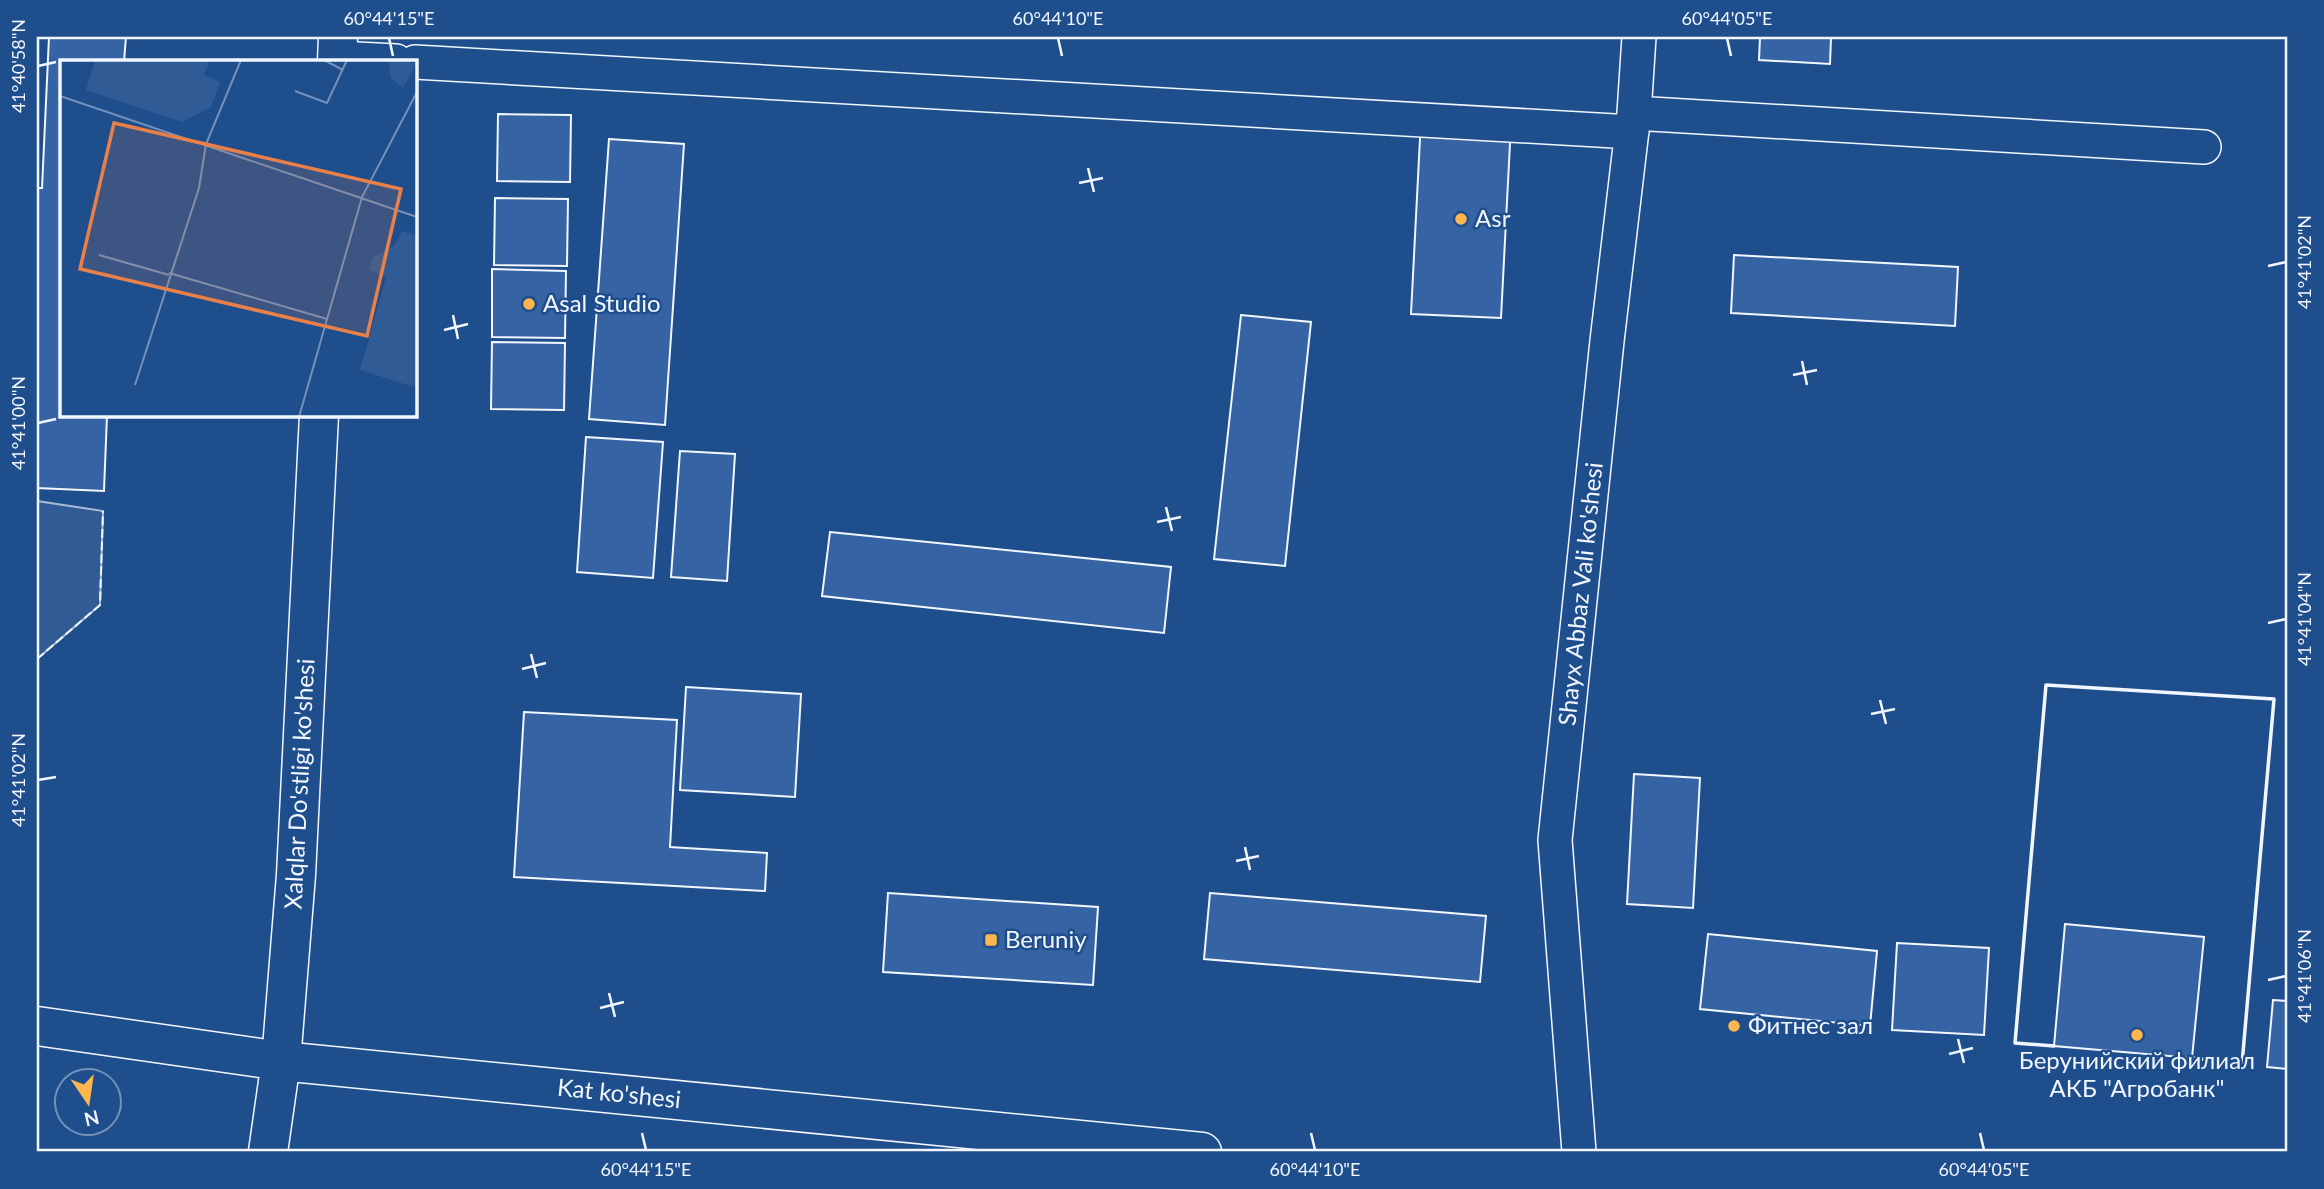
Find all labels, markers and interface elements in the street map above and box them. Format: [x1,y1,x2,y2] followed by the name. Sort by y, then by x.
[344,7,434,29] text: 60°44'15"E
[1013,7,1103,29] text: 60°44'10"E
[1682,7,1772,29] text: 60°44'05"E
[7,19,29,113] text: 41°40'58"N
[60,60,416,416] inset map
[1475,203,1511,232] place label: Asr
[1453,211,1469,227] marker: Asr
[2293,215,2315,309] text: 41°41'02"N
[543,288,661,317] place label: Asal Studio
[521,296,537,312] marker: Asal Studio
[7,376,29,470] text: 41°41'00"N
[1551,461,1608,727] street label: Shayx Abbaz Vali ko'shesi
[2293,572,2315,666] text: 41°41'04"N
[277,658,320,910] street label: Xalqlar Do'stligi ko'shesi
[7,733,29,827] text: 41°41'02"N
[1005,924,1087,953] place label: Beruniy
[2293,929,2315,1023] text: 41°41'06"N
[983,932,999,948] marker: Beruniy
[1748,1010,1873,1039] place label: Фитнес зал
[1726,1018,1742,1034] marker: Фитнес зал
[2129,1027,2145,1043] marker: Берунийский филиал АКБ "Агробанк"
[2019,1045,2255,1102] place label: Берунийский филиал АКБ "Агробанк"
[52,1066,122,1136] north arrow
[556,1072,682,1113] street label: Kat ko'shesi
[82,1106,102,1132] text: N
[601,1158,691,1180] text: 60°44'15"E
[1270,1158,1360,1180] text: 60°44'10"E
[1939,1158,2029,1180] text: 60°44'05"E

